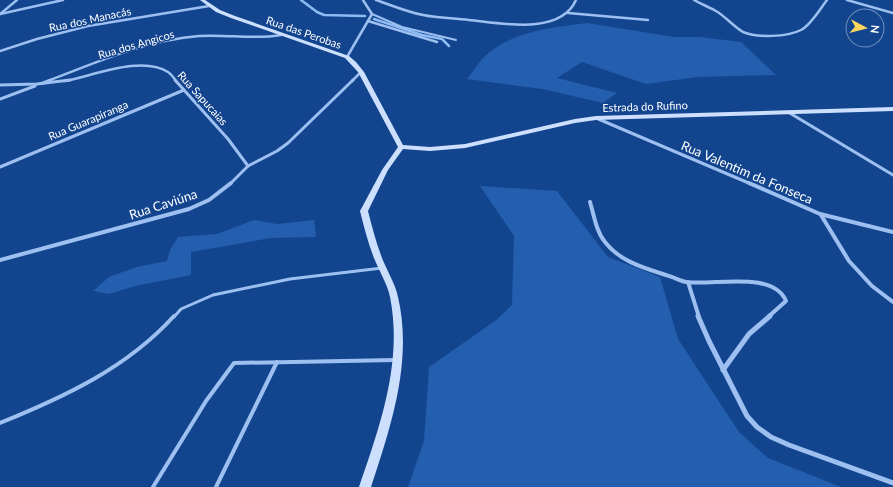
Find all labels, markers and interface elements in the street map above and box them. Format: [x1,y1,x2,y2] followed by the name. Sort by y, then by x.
[48,4,132,34] street label: Rua dos Manacás
[845,8,885,48] north arrow
[265,13,344,51] street label: Rua das Perobas
[868,24,882,34] text: N
[96,27,176,61] street label: Rua dos Angicos
[175,68,231,128] street label: Rua Sapucaias
[46,97,130,143] street label: Rua Guarapiranga
[602,98,688,114] street label: Estrada do Rufino
[679,137,815,207] street label: Rua Valentim da Fonseca
[127,185,199,223] street label: Rua Caviúna

